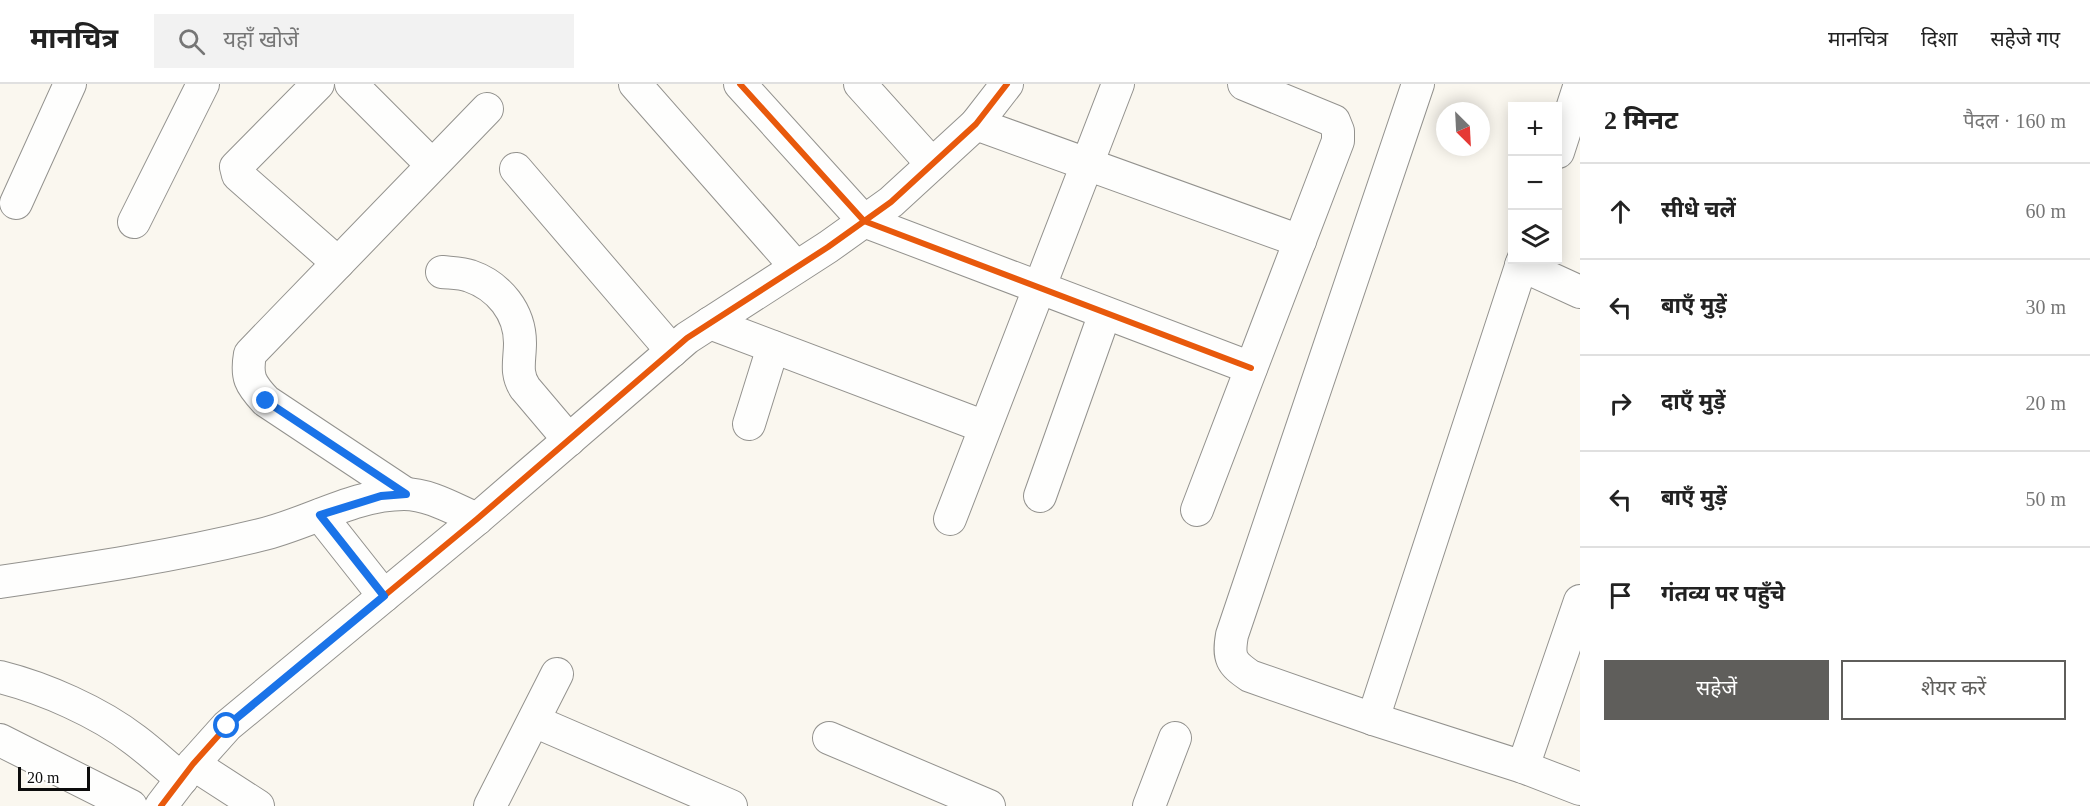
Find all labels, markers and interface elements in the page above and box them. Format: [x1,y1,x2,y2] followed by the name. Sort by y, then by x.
[154,14,574,68] search box
[30,23,118,54] text: मानचित्र
[175,25,208,58] icon: search
[223,27,299,52] text: यहाँ खोजें
[1828,27,1888,51] text: मानचित्र
[1921,27,1957,51] text: दिशा
[1990,27,2060,51] text: सहेजे गए
[1436,102,1490,156] north arrow
[1508,102,1562,264] map controls
[1508,102,1562,156] button: +
[1604,106,1678,135] text: 2 मिनट
[1963,110,2066,132] text: पैदल · 160 m
[1508,156,1562,210] button: −
[1604,195,1637,228] icon: ahead
[1661,197,1736,222] text: सीधे चलें
[2025,200,2066,222] text: 60 m
[1508,210,1562,264] button: layers
[1604,291,1637,324] icon: left
[1661,293,1727,318] text: बाएँ मुड़ें
[2025,296,2066,318] text: 30 m
[252,387,278,413] route end
[1604,387,1637,420] icon: right
[1661,389,1726,414] text: दाएँ मुड़ें
[2025,392,2066,414] text: 20 m
[1604,483,1637,516] icon: left
[1661,485,1727,510] text: बाएँ मुड़ें
[2025,488,2066,510] text: 50 m
[1604,579,1637,612] icon: arrive
[1661,581,1785,606] text: गंतव्य पर पहुँचे
[1604,660,1829,720] button: सहेजें
[1841,660,2066,720] button: शेयर करें
[213,712,239,738] route start
[18,764,90,792] scale bar
[27,769,59,786] text: 20 m

